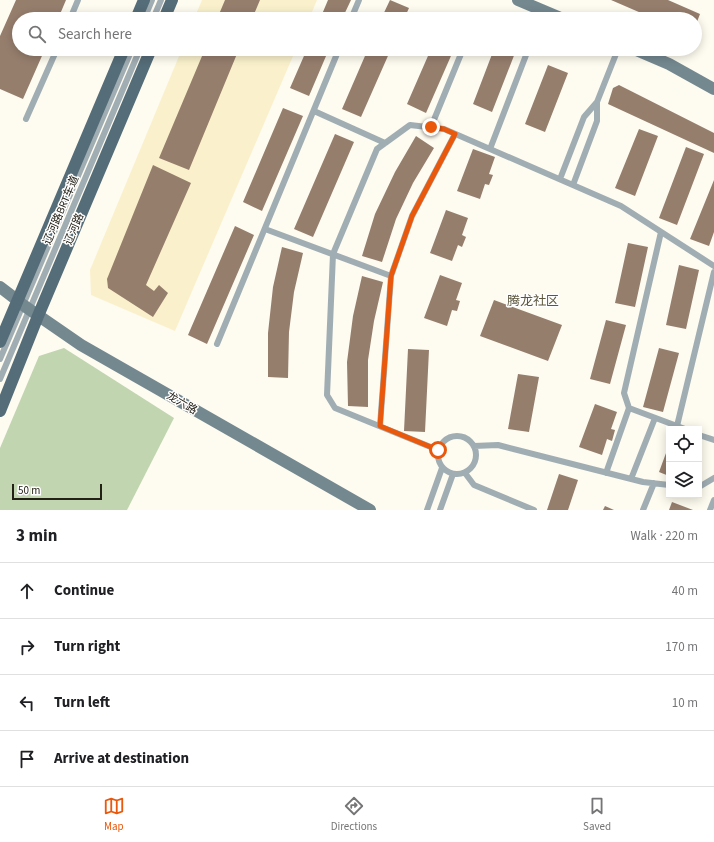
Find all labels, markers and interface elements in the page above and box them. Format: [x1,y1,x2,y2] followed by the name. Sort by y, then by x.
[12,12,702,56] search box
[26,23,48,45] icon: search
[58,24,132,45] text: Search here
[422,118,440,136] route end
[41,174,81,246] street label: 辽河路BRT车道
[61,211,87,247] street label: 辽河路
[507,292,559,310] district label: 腾龙社区
[164,388,200,418] street label: 龙六路
[666,426,702,498] map controls
[666,426,702,462] button: locate
[429,441,447,459] route start
[666,462,702,498] button: layers
[12,482,102,501] scale bar
[18,483,40,498] text: 50 m
[16,524,57,548] text: 3 min
[630,527,698,545] text: Walk · 220 m
[16,580,38,602] icon: ahead
[54,580,114,601] text: Continue
[672,582,698,600] text: 40 m
[16,636,38,658] icon: right
[54,636,120,657] text: Turn right
[665,638,698,656] text: 170 m
[16,692,38,714] icon: left
[54,692,110,713] text: Turn left
[672,694,698,712] text: 10 m
[16,748,38,770] icon: arrive
[54,748,189,769] text: Arrive at destination
[103,795,125,834] tab: Map
[331,795,377,834] tab: Directions
[583,795,611,834] tab: Saved

